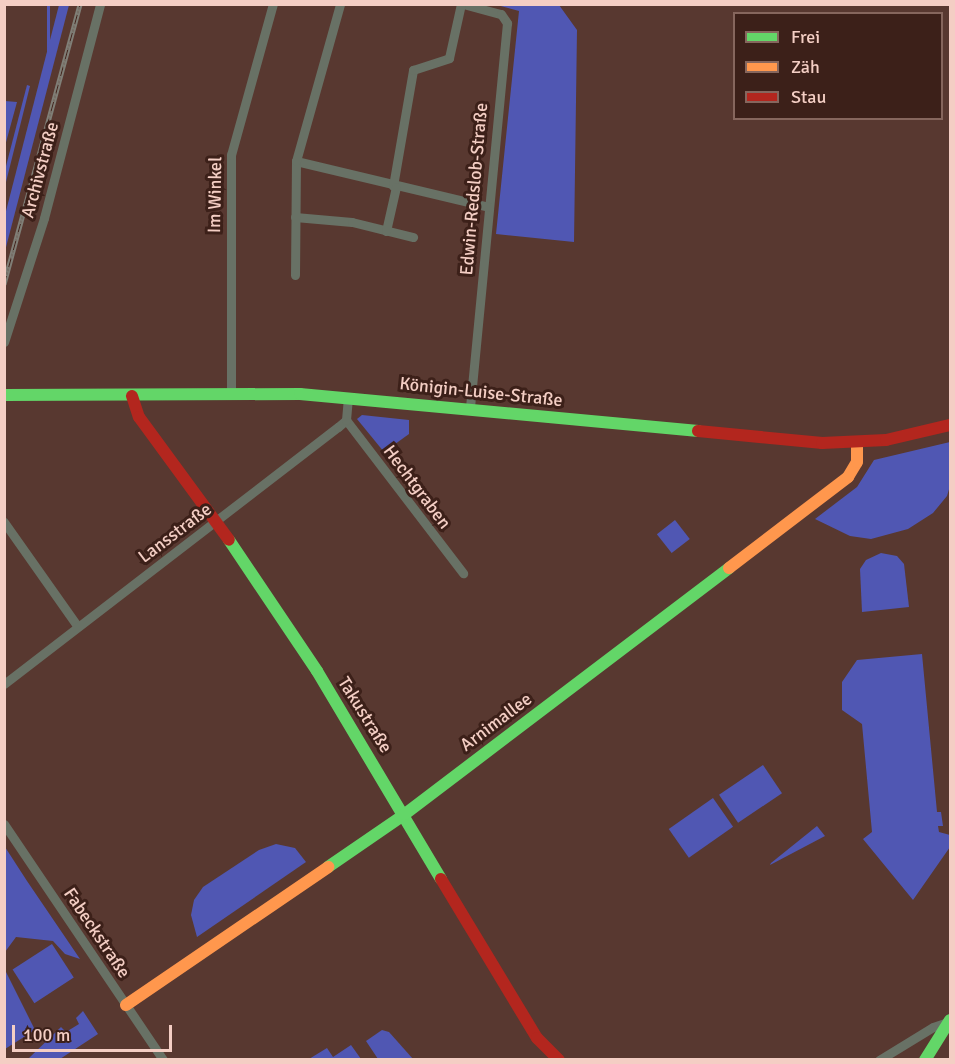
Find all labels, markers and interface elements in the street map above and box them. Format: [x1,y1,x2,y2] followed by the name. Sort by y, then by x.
[733,12,943,120] legend
[791,26,820,48] text: Frei
[791,56,820,78] text: Zäh
[791,86,826,108] text: Stau
[456,102,492,276] street label: Edwin-Redslob-Straße
[17,120,63,220] street label: Archivstraße
[204,157,226,233] street label: Im Winkel
[398,373,564,411] street label: Königin-Luise-Straße
[379,441,455,533] street label: Hechtgraben
[134,498,216,568] street label: Lansstraße
[333,673,397,757] street label: Takustraße
[456,688,536,756] street label: Arnimallee
[59,884,135,982] street label: Fabeckstraße
[15,1013,176,1051] scale bar
[23,1024,70,1046] text: 100 m

